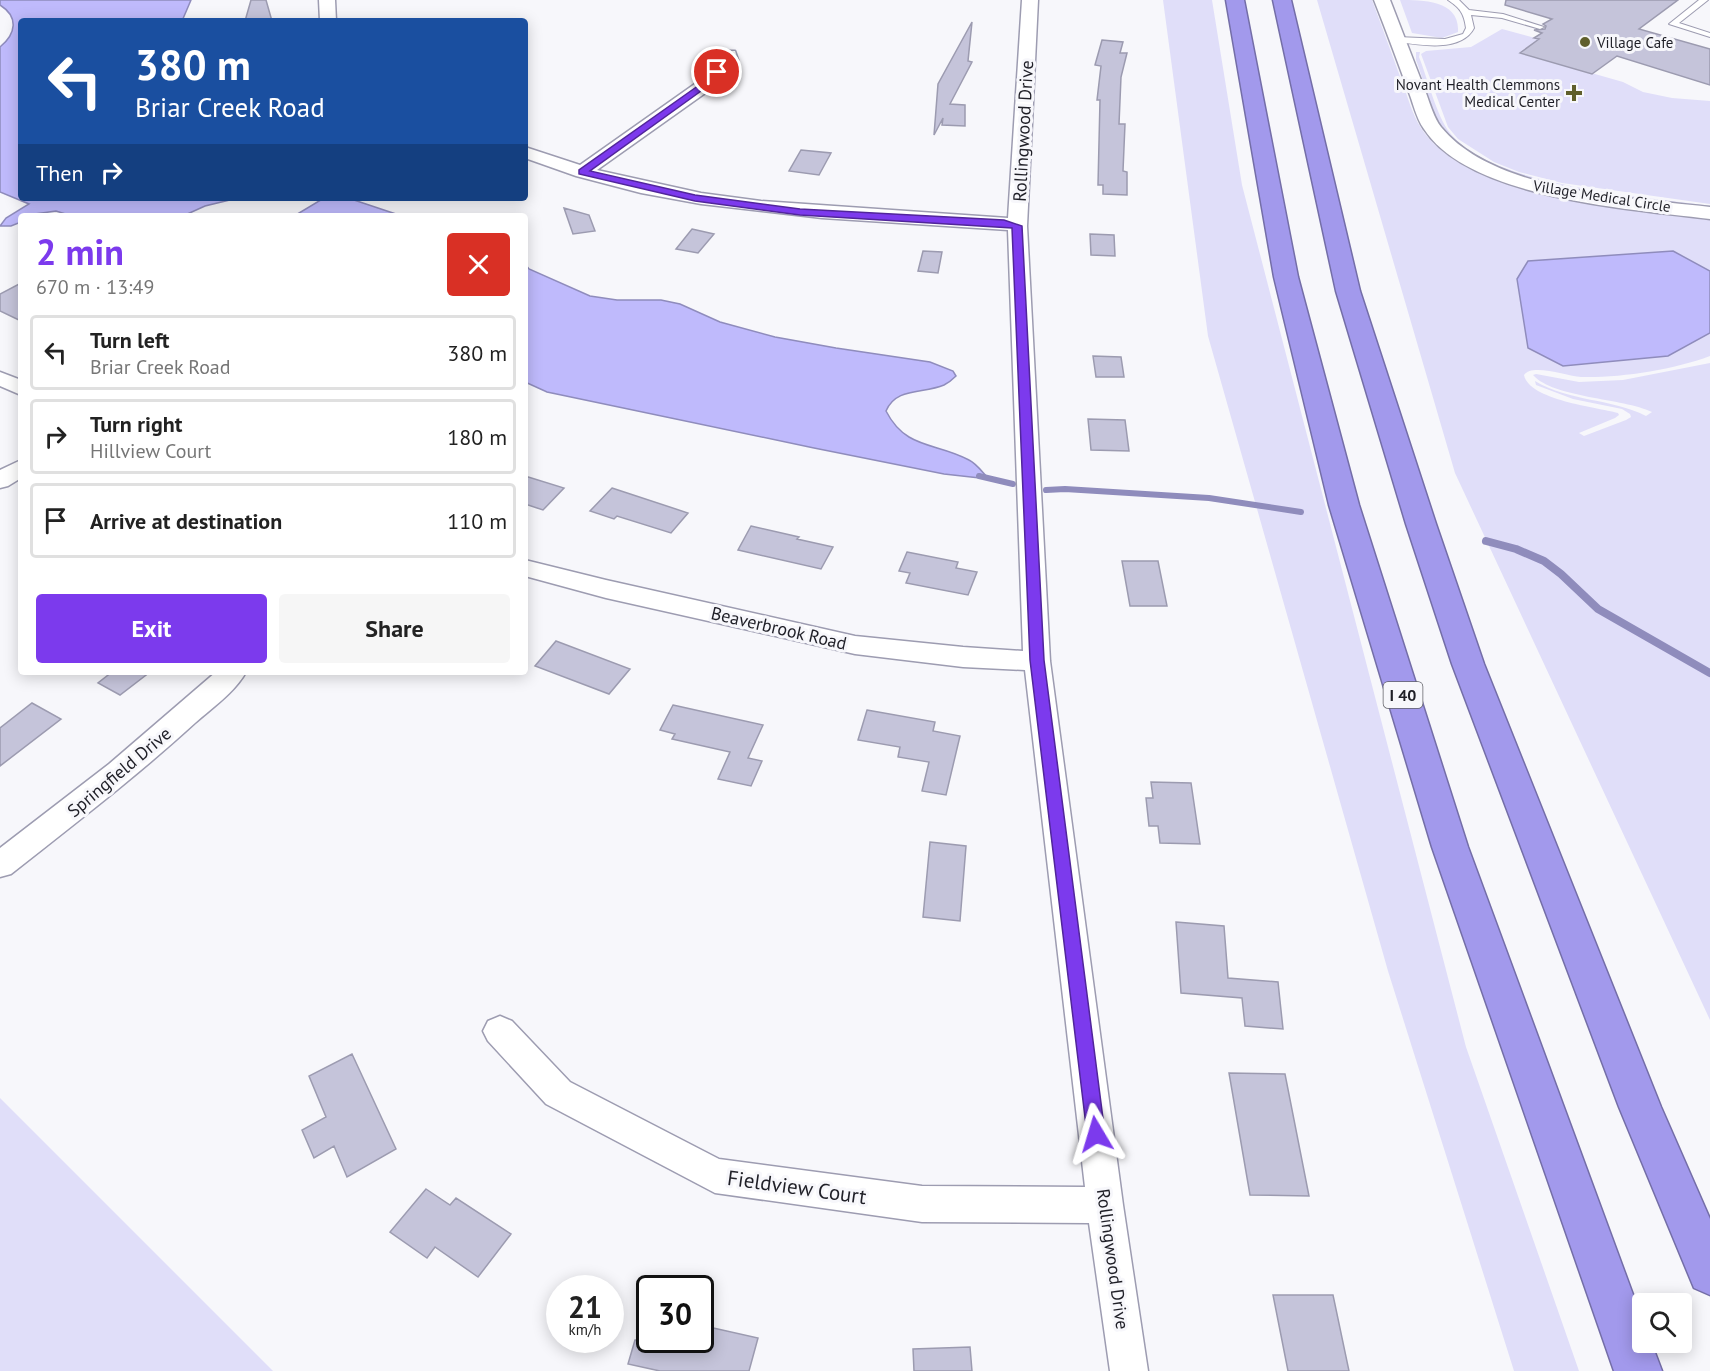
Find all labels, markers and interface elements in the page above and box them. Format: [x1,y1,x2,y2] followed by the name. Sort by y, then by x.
[1596,33,1673,52] place label: Village Cafe
[1578,35,1592,49] marker: Village Cafe
[135,37,251,92] text: 380 m
[36,42,114,120] icon: left
[691,46,742,97] pin
[700,55,733,88] icon: arrive
[1008,60,1038,202] street label: Rollingwood Drive
[1396,75,1560,111] place label: Novant Health Clemmons Medical Center
[1565,84,1583,102] marker: Novant Health Clemmons Medical Center
[135,90,325,124] text: Briar Creek Road
[95,156,128,189] icon: right
[36,159,83,187] text: Then
[1531,176,1672,216] street label: Village Medical Circle
[36,228,124,275] text: 2 min
[447,233,510,296] button: close
[36,274,154,300] text: 670 m · 13:49
[90,326,170,354] text: Turn left
[39,336,72,369] icon: left
[447,339,507,367] text: 380 m
[90,354,231,380] text: Briar Creek Road
[90,410,182,438] text: Turn right
[39,420,72,453] icon: right
[447,423,507,451] text: 180 m
[90,438,211,464] text: Hillview Court
[39,504,72,537] icon: arrive
[90,507,282,535] text: Arrive at destination
[447,507,507,535] text: 110 m
[36,594,267,663] button: Exit
[279,594,510,663] button: Share
[709,601,849,655] street label: Beaverbrook Road
[1384,682,1422,708] road number: I 40
[62,722,176,822] street label: Springfield Drive
[1064,1102,1128,1166] position arrow
[726,1164,868,1210] street label: Fieldview Court
[1092,1187,1134,1331] street label: Rollingwood Drive
[636,1275,714,1353] speed limit sign: 30
[568,1287,602,1326] text: 21
[1632,1293,1692,1353] map controls
[1632,1293,1692,1353] button: search
[569,1320,601,1339] text: km/h

